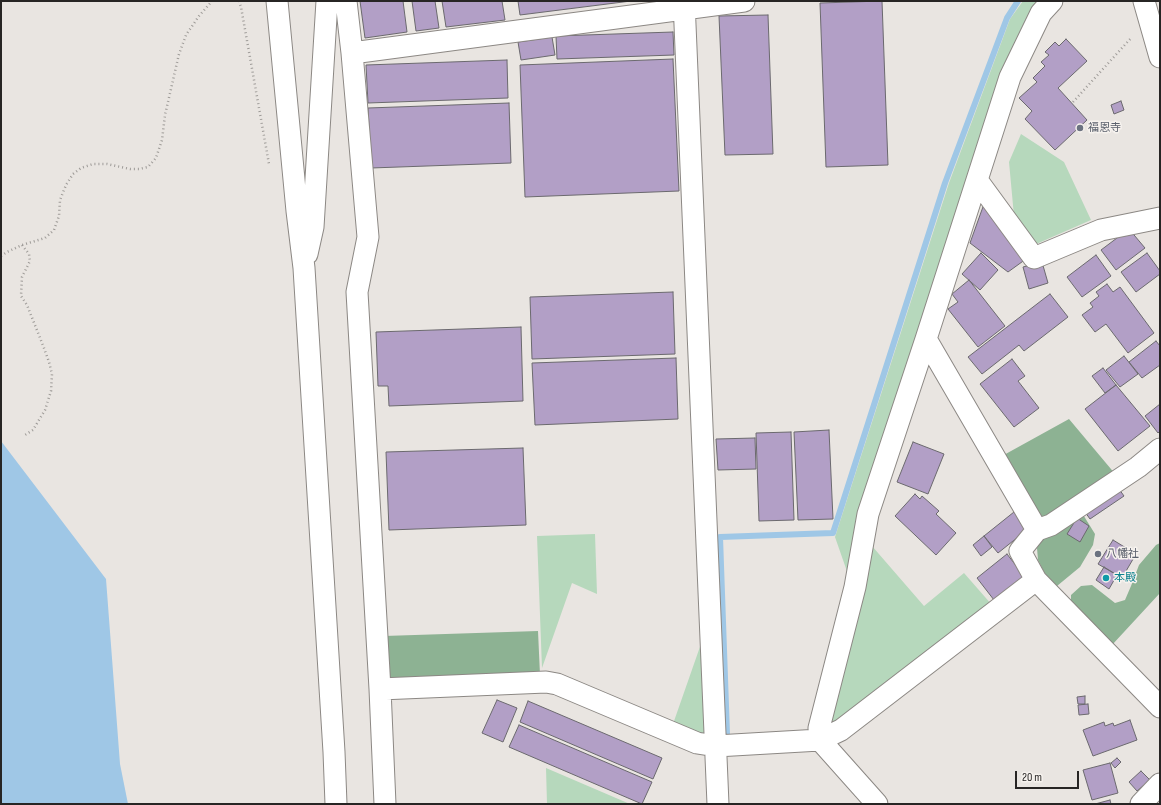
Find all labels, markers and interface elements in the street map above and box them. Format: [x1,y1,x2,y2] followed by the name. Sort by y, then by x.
[1088,121,1121,135] place label: 福恩寺
[1075,123,1085,133] marker: 福恩寺
[1106,547,1139,561] place label: 八幡社
[1093,549,1103,559] marker: 八幡社
[1114,571,1136,585] place label: 本殿
[1101,573,1111,583] marker: 本殿
[1017,763,1081,789] scale bar
[1022,770,1042,785] text: 20 m

